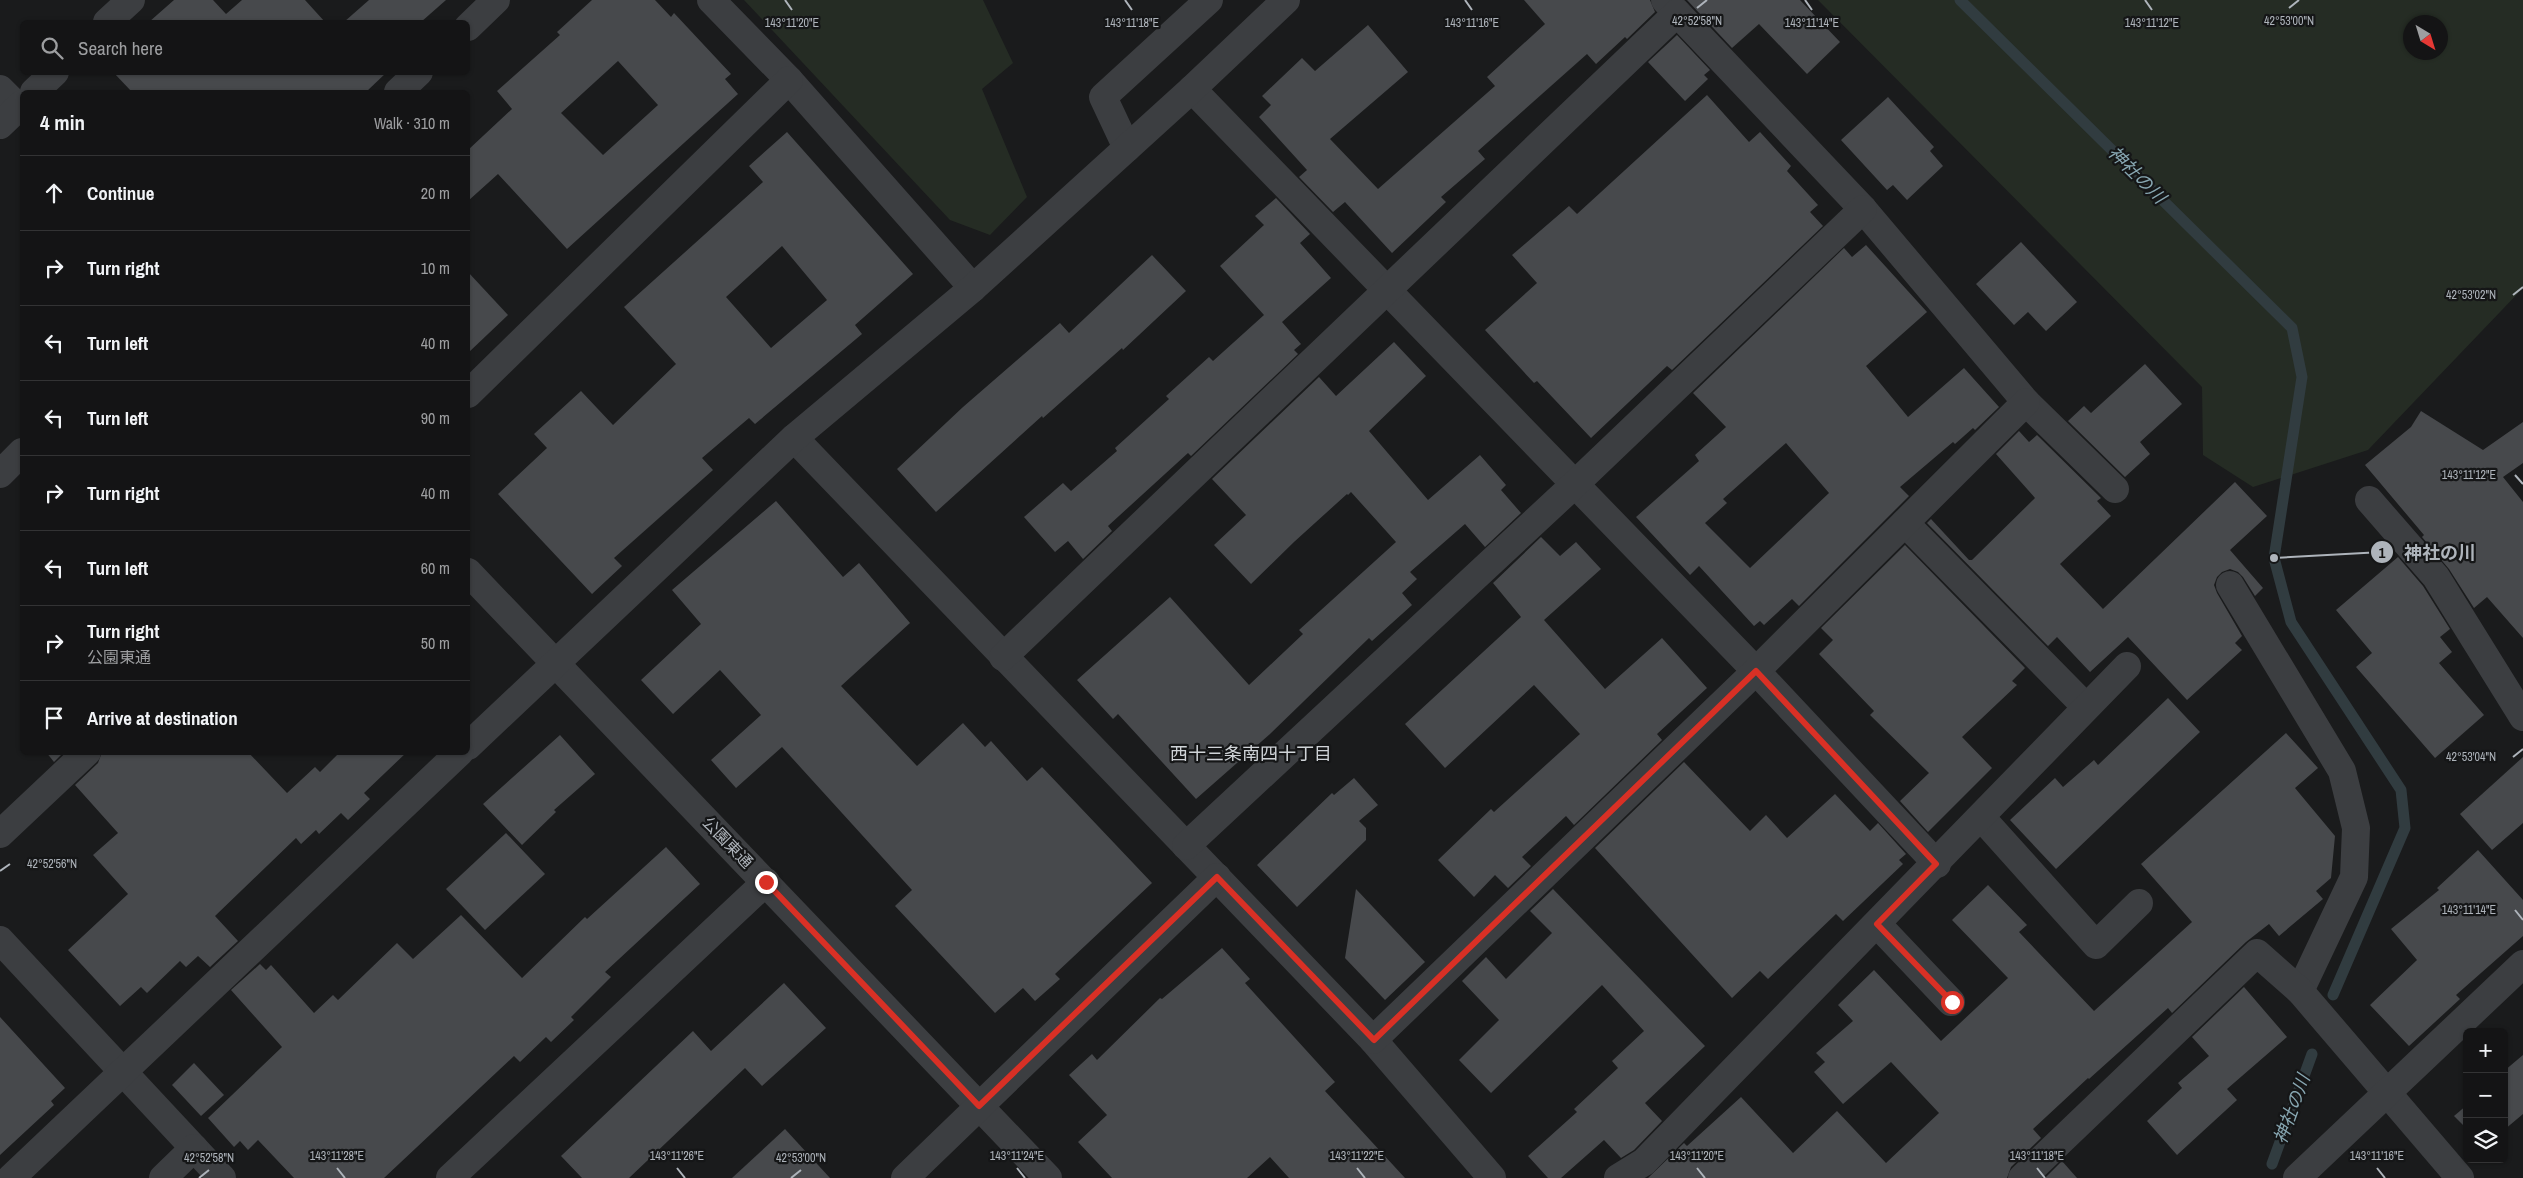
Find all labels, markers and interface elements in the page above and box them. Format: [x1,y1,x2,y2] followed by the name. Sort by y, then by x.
[1672,13,1722,29] text: 42°52'58"N
[2264,13,2314,29] text: 42°53'00"N
[765,15,819,31] text: 143°11'20"E
[1105,15,1159,31] text: 143°11'18"E
[1445,15,1499,31] text: 143°11'16"E
[1785,15,1839,31] text: 143°11'14"E
[2125,15,2179,31] text: 143°11'12"E
[2403,15,2448,60] north arrow
[20,20,470,75] search box
[38,34,66,62] icon: search
[78,35,163,61] text: Search here
[40,108,85,137] text: 4 min
[374,112,450,134] text: Walk · 310 m
[2103,140,2173,210] water label: 神社の川
[40,179,68,207] icon: ahead
[87,180,155,206] text: Continue
[421,182,450,204] text: 20 m
[40,254,68,282] icon: right
[87,255,159,281] text: Turn right
[421,257,450,279] text: 10 m
[2446,287,2496,303] text: 42°53'02"N
[40,329,68,357] icon: left
[87,330,148,356] text: Turn left
[421,332,450,354] text: 40 m
[40,404,68,432] icon: left
[87,405,148,431] text: Turn left
[421,407,450,429] text: 90 m
[2442,467,2496,483] text: 143°11'12"E
[40,479,68,507] icon: right
[87,480,159,506] text: Turn right
[421,482,450,504] text: 40 m
[2369,536,2486,569] callout: 神社の川
[2404,540,2476,565] text: 神社の川
[2379,542,2386,563] text: 1
[40,554,68,582] icon: left
[87,555,148,581] text: Turn left
[421,557,450,579] text: 60 m
[87,618,159,644] text: Turn right
[40,629,68,657] icon: right
[421,632,450,654] text: 50 m
[87,646,151,668] text: 公園東通
[40,704,68,732] icon: arrive
[87,705,238,731] text: Arrive at destination
[1170,741,1332,766] district label: 西十三条南四十丁目
[2446,749,2496,765] text: 42°53'04"N
[698,811,758,873] street label: 公園東通
[27,856,77,872] text: 42°52'56"N
[755,871,778,894] route end
[2442,902,2496,918] text: 143°11'14"E
[1941,991,1964,1014] route start
[2463,1028,2508,1163] map controls
[2463,1028,2508,1073] button: +
[2267,1069,2316,1147] water label: 神社の川
[2463,1073,2508,1118] button: −
[2463,1118,2508,1163] button: layers
[310,1148,364,1164] text: 143°11'28"E
[650,1148,704,1164] text: 143°11'26"E
[990,1148,1044,1164] text: 143°11'24"E
[1330,1148,1384,1164] text: 143°11'22"E
[1670,1148,1724,1164] text: 143°11'20"E
[2010,1148,2064,1164] text: 143°11'18"E
[2350,1148,2404,1164] text: 143°11'16"E
[184,1150,234,1166] text: 42°52'58"N
[776,1150,826,1166] text: 42°53'00"N

